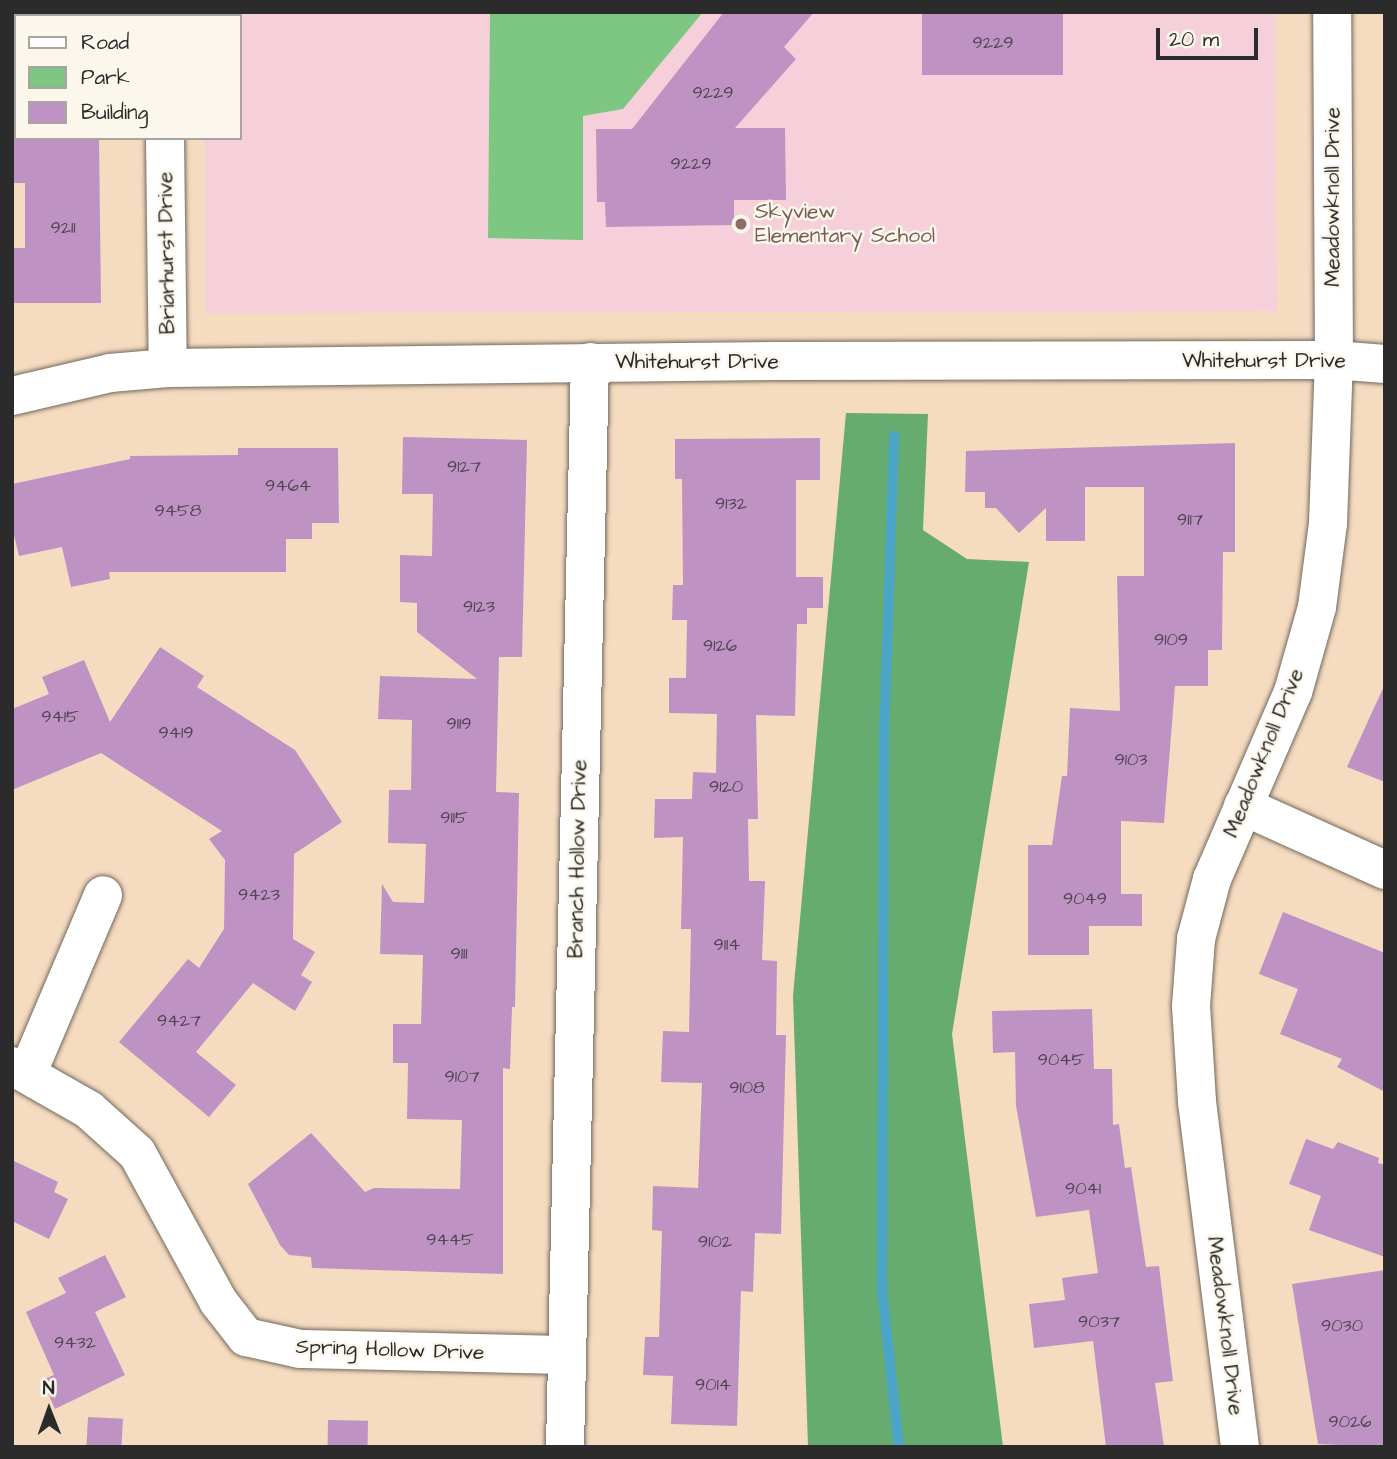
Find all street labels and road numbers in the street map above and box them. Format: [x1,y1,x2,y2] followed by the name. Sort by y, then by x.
[1320,107,1346,287] street label: Meadowknoll Drive
[153,171,181,335] street label: Briarhurst Drive
[1182,348,1346,374] street label: Whitehurst Drive
[615,349,779,375] street label: Whitehurst Drive
[1219,665,1309,841] street label: Meadowknoll Drive
[564,759,592,959] street label: Branch Hollow Drive
[1202,1235,1248,1417] street label: Meadowknoll Drive
[295,1334,485,1366] street label: Spring Hollow Drive

